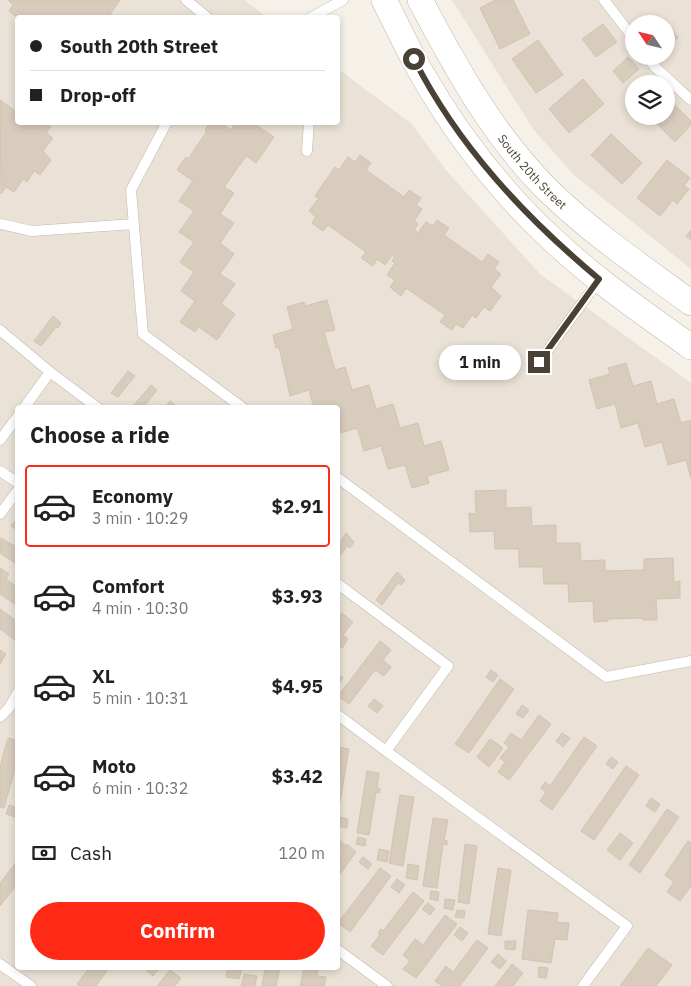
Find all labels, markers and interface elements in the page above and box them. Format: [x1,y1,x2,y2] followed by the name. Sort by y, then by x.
[625,15,675,65] north arrow
[625,15,675,125] map controls
[60,34,218,58] text: South 20th Street
[403,48,425,70] route start
[625,75,675,125] button: layers
[60,83,136,107] text: Drop-off
[495,131,570,212] street label: South 20th Street
[439,344,522,380] callout: 1 min
[528,351,550,373] route end
[459,352,501,372] text: 1 min
[30,420,170,449] text: Choose a ride
[32,484,77,529] icon: car
[92,484,173,508] text: Economy
[271,494,323,518] text: $2.91
[92,508,188,528] text: 3 min · 10:29
[32,574,77,619] icon: car
[92,574,165,598] text: Comfort
[271,584,323,608] text: $3.93
[92,598,188,618] text: 4 min · 10:30
[32,664,77,709] icon: car
[92,664,115,688] text: XL
[271,674,323,698] text: $4.95
[92,688,188,708] text: 5 min · 10:31
[32,754,77,799] icon: car
[92,754,136,778] text: Moto
[271,764,323,788] text: $3.42
[92,778,188,798] text: 6 min · 10:32
[30,839,58,867] icon: cash
[70,841,112,865] text: Cash
[278,843,325,863] text: 120 m
[30,902,325,960] button: Confirm

